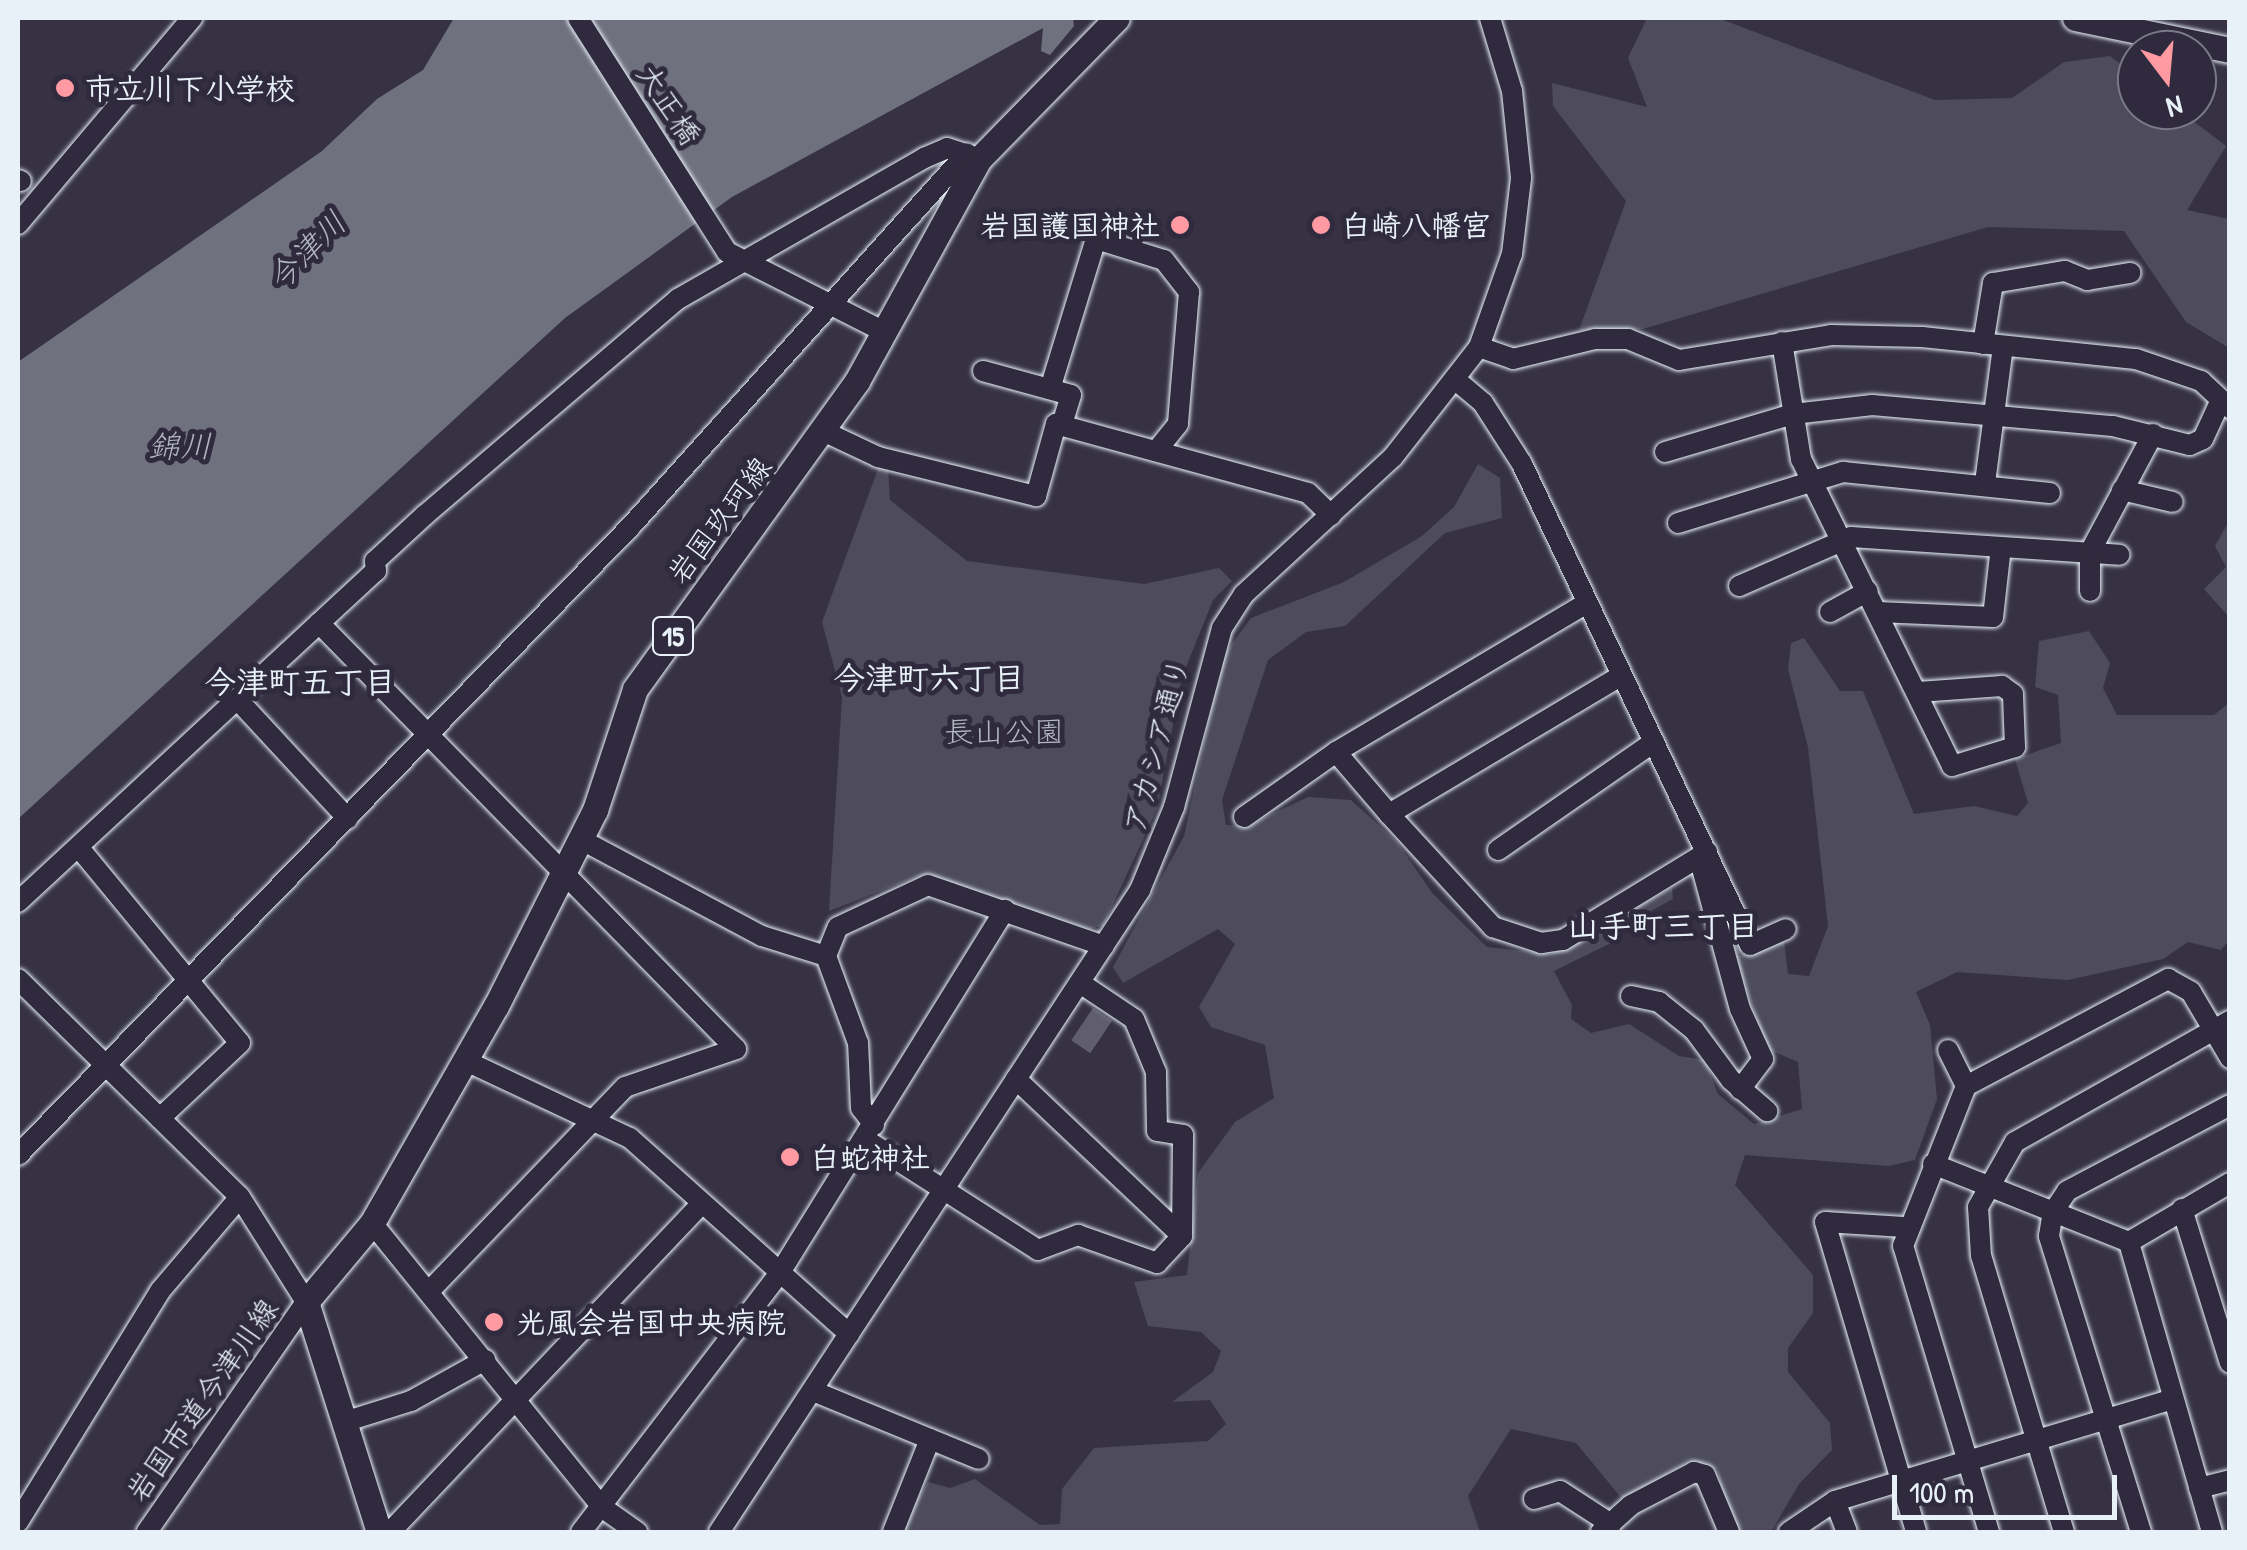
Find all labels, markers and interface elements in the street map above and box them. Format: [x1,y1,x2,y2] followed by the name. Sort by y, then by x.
[2117,30,2217,130] north arrow
[629,56,709,152] street label: 大正橋
[85,70,295,106] place label: 市立川下小学校
[54,77,76,99] marker: 市立川下小学校
[2162,87,2187,127] text: N
[259,203,355,299] water label: 今津川
[980,207,1160,243] place label: 岩国護国神社
[1341,207,1491,243] place label: 白崎八幡宮
[1169,214,1191,236] marker: 岩国護国神社
[1310,214,1332,236] marker: 白崎八幡宮
[148,427,212,465] water label: 錦川
[659,449,779,591] street label: 岩国玖珂線
[650,613,696,659] road number: 15
[1115,653,1197,837] street label: アカシア通り
[833,659,1025,697] district label: 今津町六丁目
[204,663,396,701] district label: 今津町五丁目
[944,713,1064,749] park label: 長山公園
[1567,907,1759,945] district label: 山手町三丁目
[810,1139,930,1175] place label: 白蛇神社
[779,1146,801,1168] marker: 白蛇神社
[118,1291,286,1509] street label: 岩国市道今津川線
[516,1304,786,1340] place label: 光風会岩国中央病院
[481,1309,507,1335] marker: 光風会岩国中央病院
[1897,1455,2122,1517] scale bar
[1909,1472,1974,1512] text: 100 m

